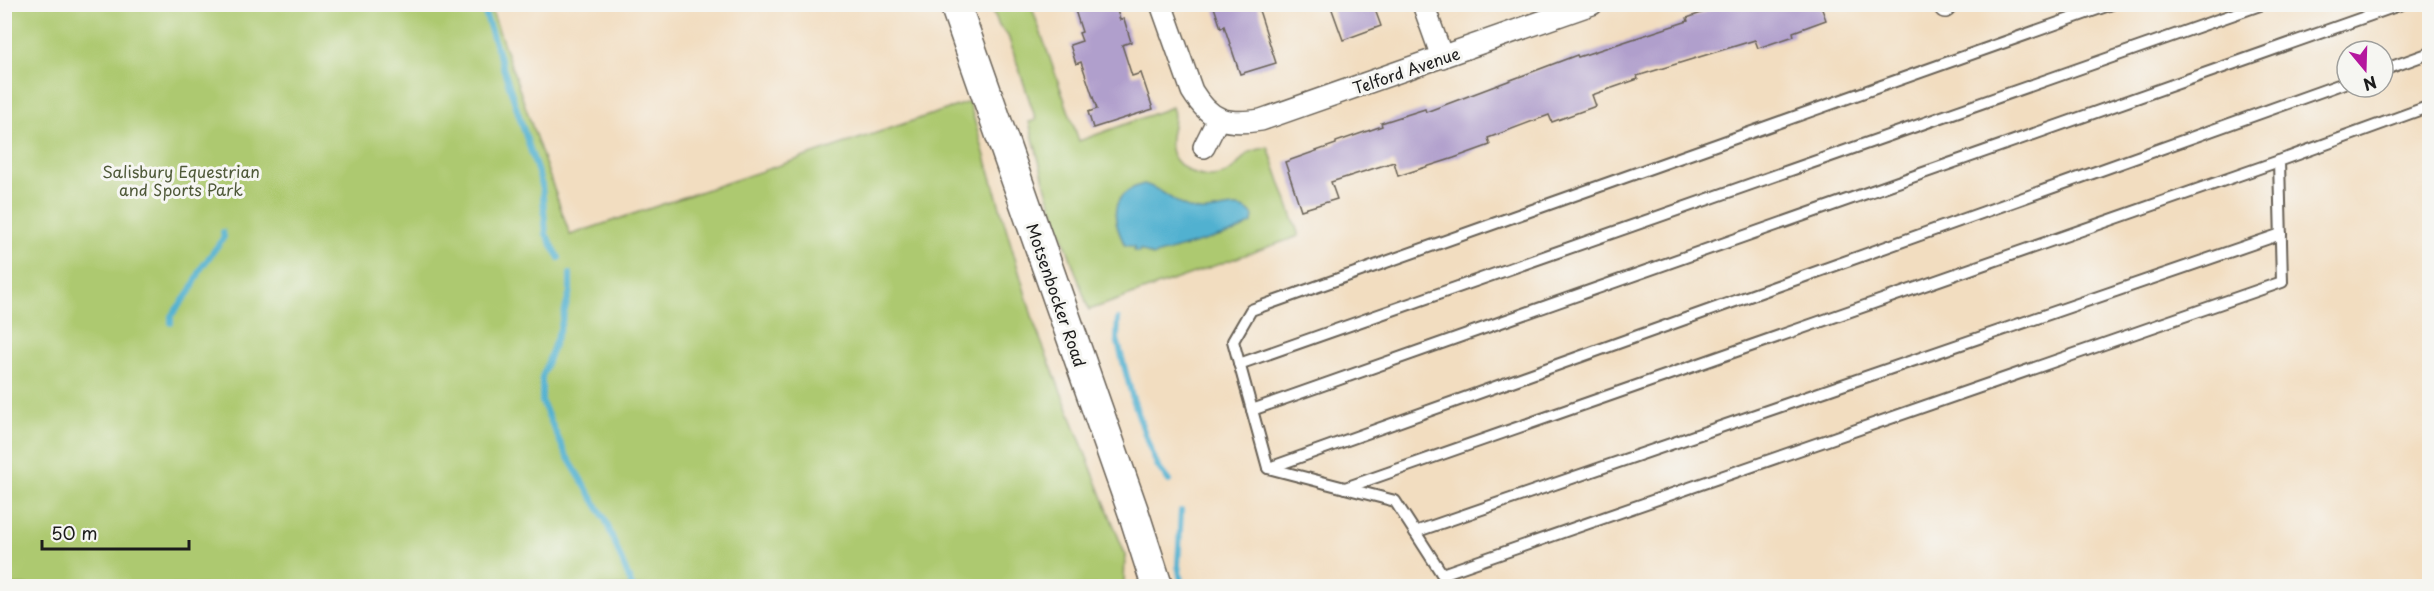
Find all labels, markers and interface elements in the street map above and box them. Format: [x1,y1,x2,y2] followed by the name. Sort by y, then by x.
[2335,39,2395,99] north arrow
[1349,40,1463,100] street label: Telford Avenue
[2360,71,2380,98] text: N
[102,159,260,201] park label: Salisbury Equestrian and Sports Park
[1021,220,1093,370] street label: Motsenbocker Road
[42,513,189,551] scale bar
[51,519,98,546] text: 50 m

